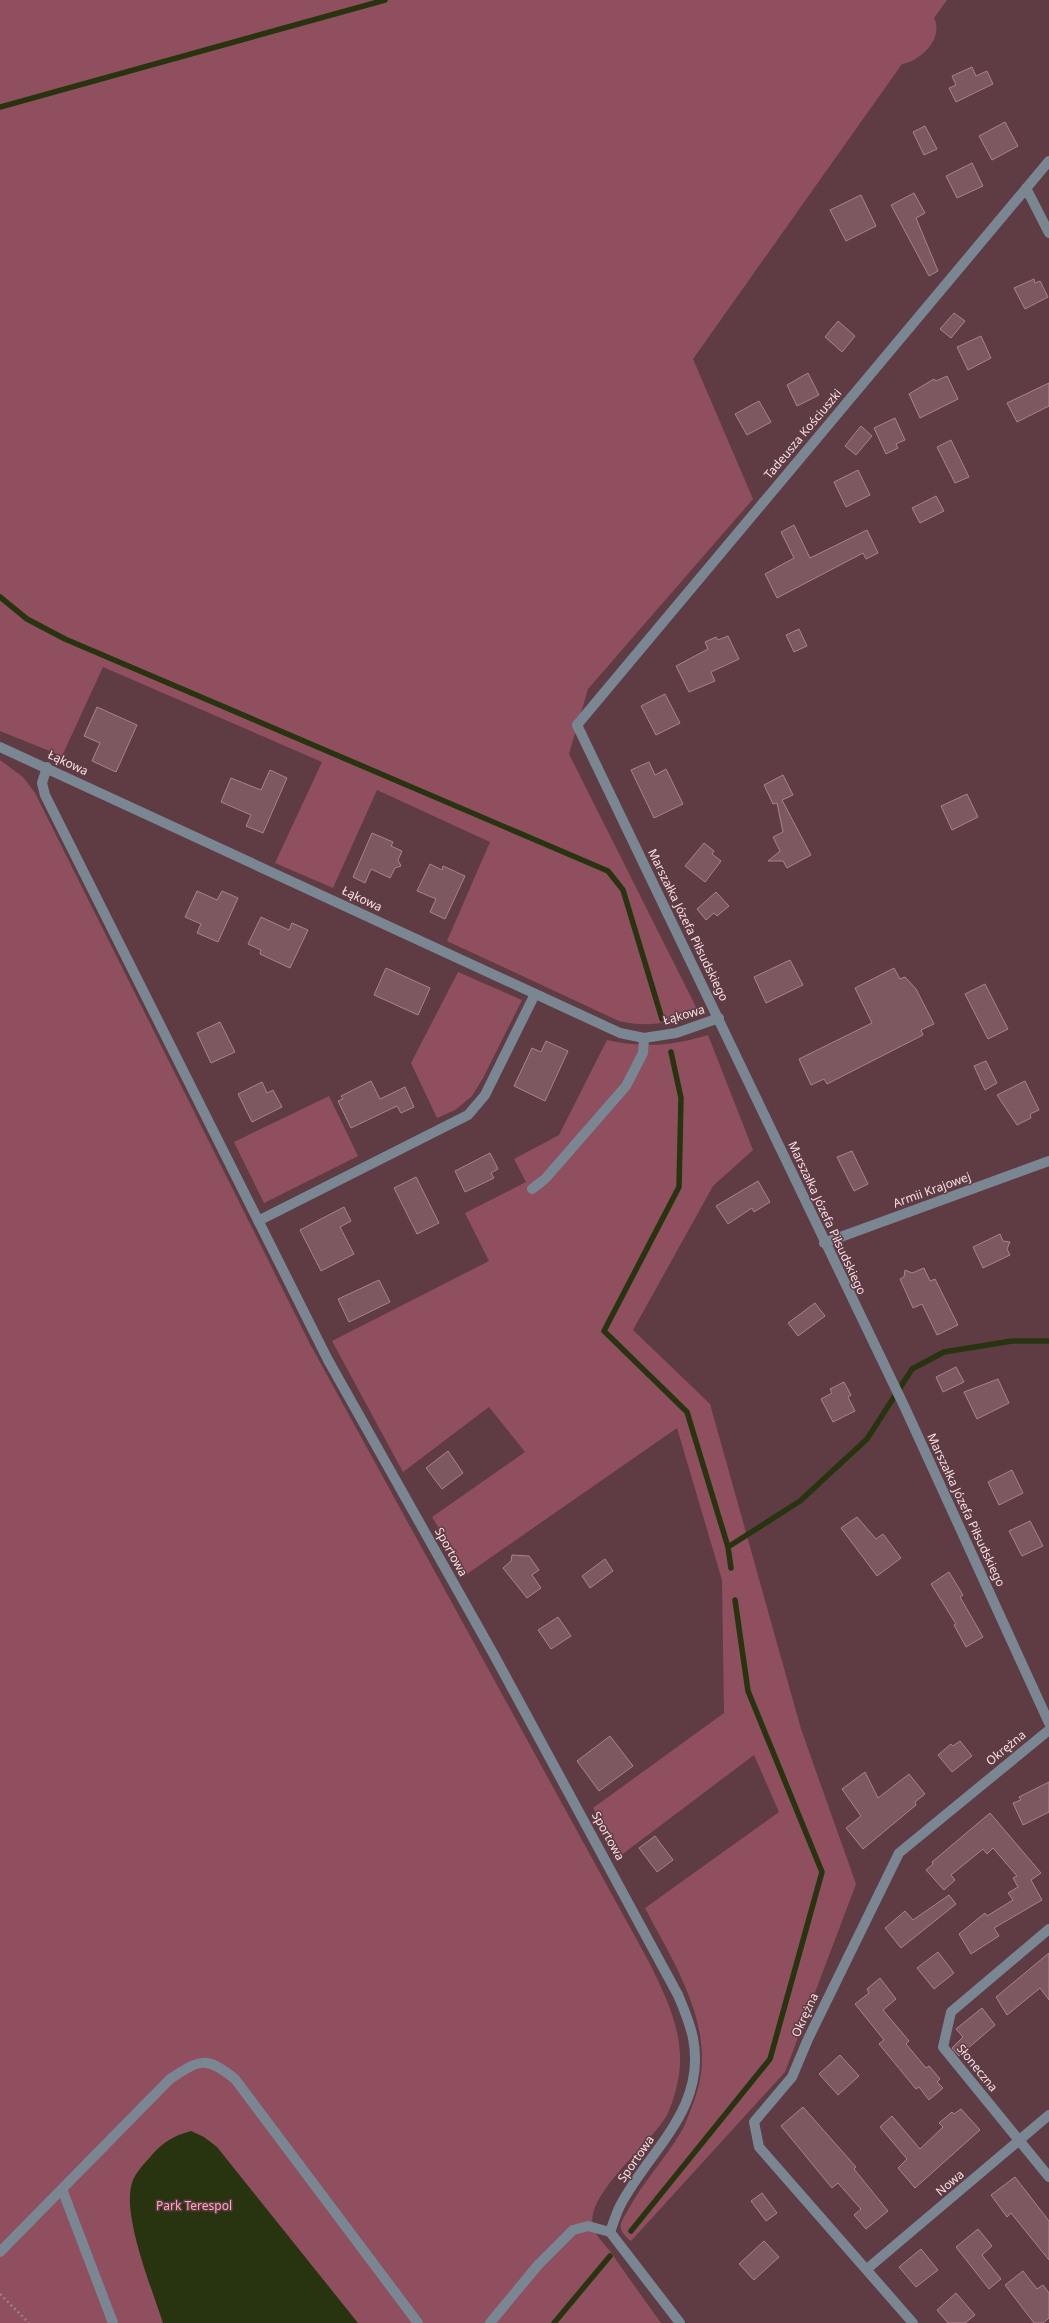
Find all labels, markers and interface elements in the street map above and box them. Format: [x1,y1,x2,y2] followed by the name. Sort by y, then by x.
[760,385,845,482] street label: Tadeusza Kościuszki
[45,746,91,779] street label: Łąkowa
[644,846,733,1004] street label: Marszałka Józefa Piłsudskiego
[339,882,385,915] street label: Łąkowa
[661,1000,707,1029] street label: Łąkowa
[784,1138,871,1297] street label: Marszałka Józefa Piłsudskiego
[891,1168,973,1211] street label: Armii Krajowej
[923,1430,1010,1589] street label: Marszałka Józefa Piłsudskiego
[431,1524,472,1579] street label: Sportowa
[982,1726,1029,1769] street label: Okrężna
[588,1808,629,1863] street label: Sportowa
[787,1990,822,2040] street label: Okrężna
[953,2040,1002,2095] street label: Słoneczna
[613,2132,658,2186] street label: Sportowa
[932,2166,968,2200] street label: Nowa
[156,2197,232,2214] park label: Park Terespol

